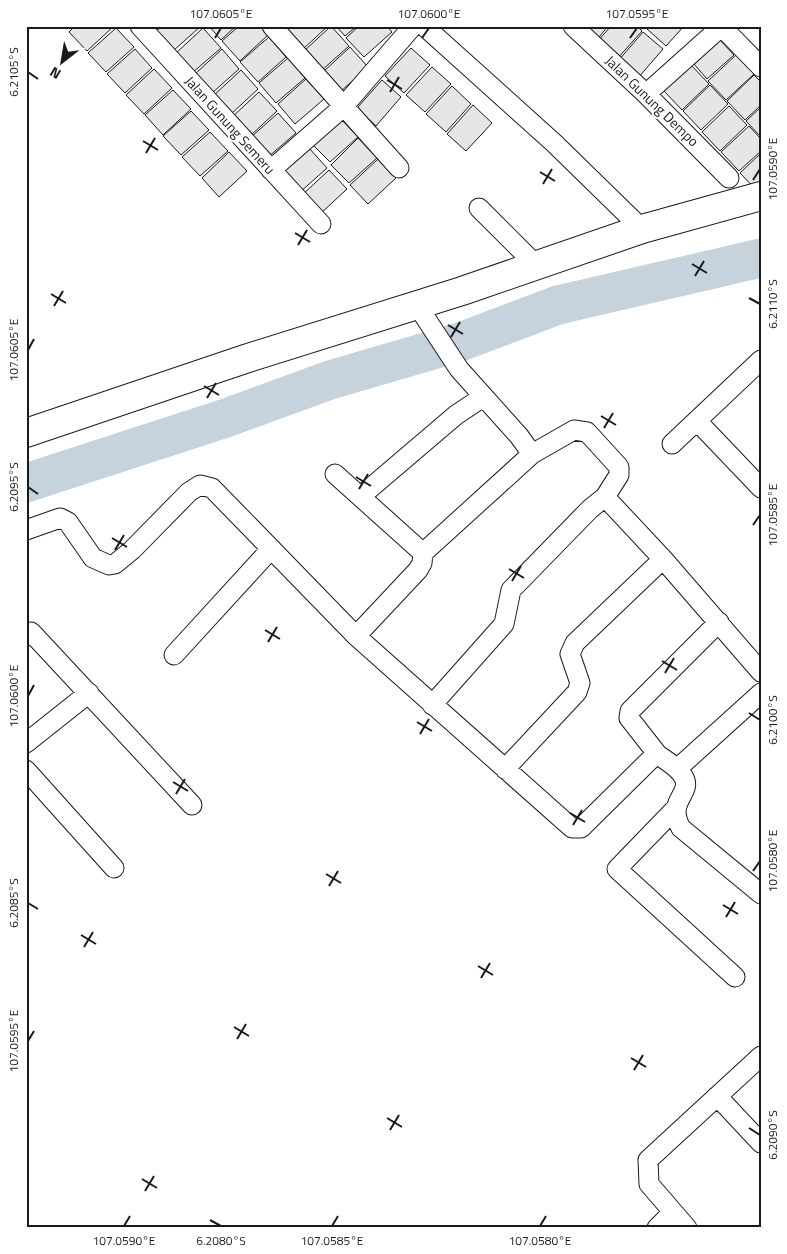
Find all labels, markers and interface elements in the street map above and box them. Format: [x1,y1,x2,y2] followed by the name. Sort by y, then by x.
[190,4,253,23] text: 107.0605°E
[398,4,461,23] text: 107.0600°E
[606,4,669,23] text: 107.0595°E
[38,38,88,88] north arrow
[4,47,23,97] text: 6.2105°S
[601,50,704,151] street label: Jalan Gunung Dempo
[45,62,65,85] text: N
[180,71,280,179] street label: Jalan Gunung Semeru
[763,137,782,201] text: 107.0590°E
[763,279,782,329] text: 6.2110°S
[4,318,23,382] text: 107.0605°E
[4,462,23,512] text: 6.2095°S
[763,483,782,547] text: 107.0585°E
[4,664,23,728] text: 107.0600°E
[763,695,782,745] text: 6.2100°S
[763,829,782,893] text: 107.0580°E
[4,878,23,928] text: 6.2085°S
[4,1009,23,1073] text: 107.0595°E
[763,1110,782,1160] text: 6.2090°S
[93,1231,156,1250] text: 107.0590°E
[196,1231,246,1250] text: 6.2080°S
[301,1231,364,1250] text: 107.0585°E
[509,1231,572,1250] text: 107.0580°E

